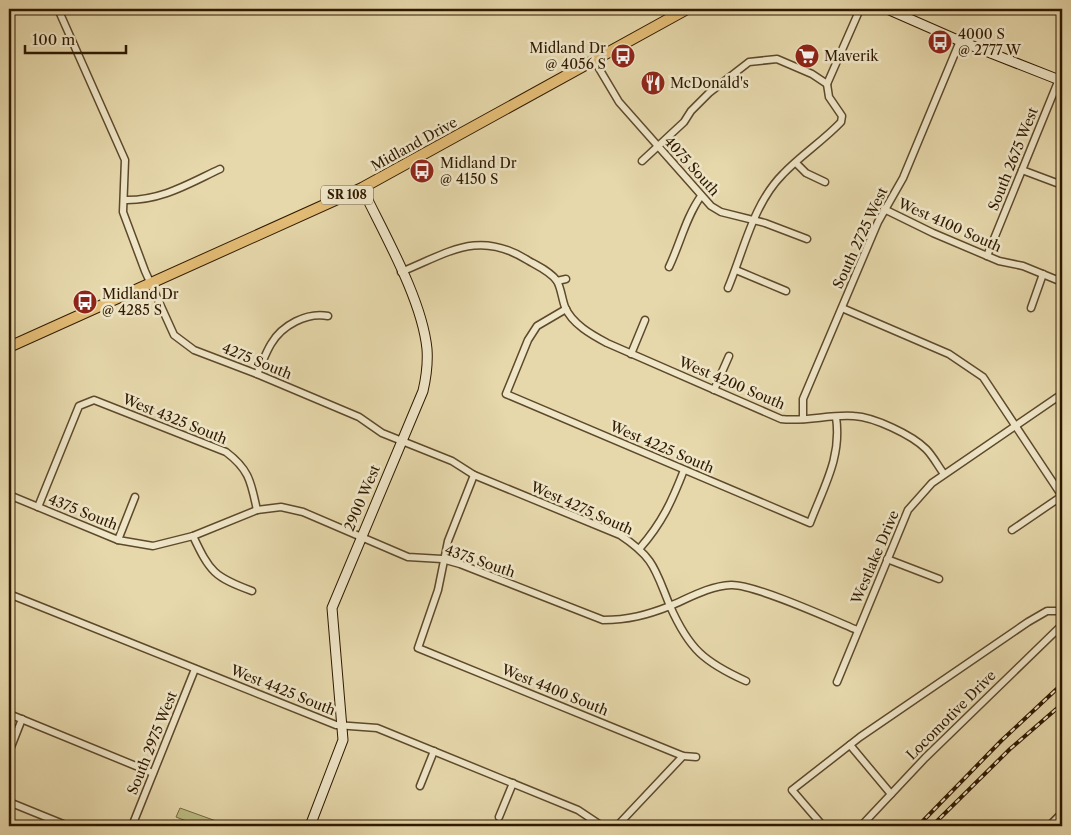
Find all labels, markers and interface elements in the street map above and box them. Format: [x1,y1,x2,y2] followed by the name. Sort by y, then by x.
[25,22,126,54] scale bar
[958,25,1022,59] place label: 4000 S @ 2777 W
[927,29,953,55] bus stop icon: 4000 S @ 2777 W
[32,30,75,49] text: 100 m
[529,39,606,73] place label: Midland Dr @ 4056 S
[610,43,636,69] bus stop icon: Midland Dr @ 4056 S
[794,43,820,69] supermarket icon: Maverik
[824,47,879,65] place label: Maverik
[640,70,666,96] restaurant icon: McDonald's
[670,74,749,92] place label: McDonald's
[984,105,1042,213] street label: South 2675 West
[368,113,460,175] street label: Midland Drive
[660,132,724,200] street label: 4075 South
[440,154,517,188] place label: Midland Dr @ 4150 S
[409,158,435,184] bus stop icon: Midland Dr @ 4150 S
[829,184,891,292] street label: South 2725 West
[321,186,373,204] road number: SR 108
[895,194,1005,256] street label: West 4100 South
[102,285,179,319] place label: Midland Dr @ 4285 S
[72,289,98,315] bus stop icon: Midland Dr @ 4285 S
[219,339,295,383] street label: 4275 South
[675,352,788,414] street label: West 4200 South
[119,389,230,448] street label: West 4325 South
[606,417,717,477] street label: West 4225 South
[340,462,384,534] street label: 2900 West
[527,477,636,539] street label: West 4275 South
[46,490,121,534] street label: 4375 South
[847,507,903,607] street label: Westlake Drive
[442,541,518,582] street label: 4375 South
[227,660,338,719] street label: West 4425 South
[498,660,611,720] street label: West 4400 South
[902,666,1000,764] street label: Locomotive Drive
[123,689,181,797] street label: South 2975 West

